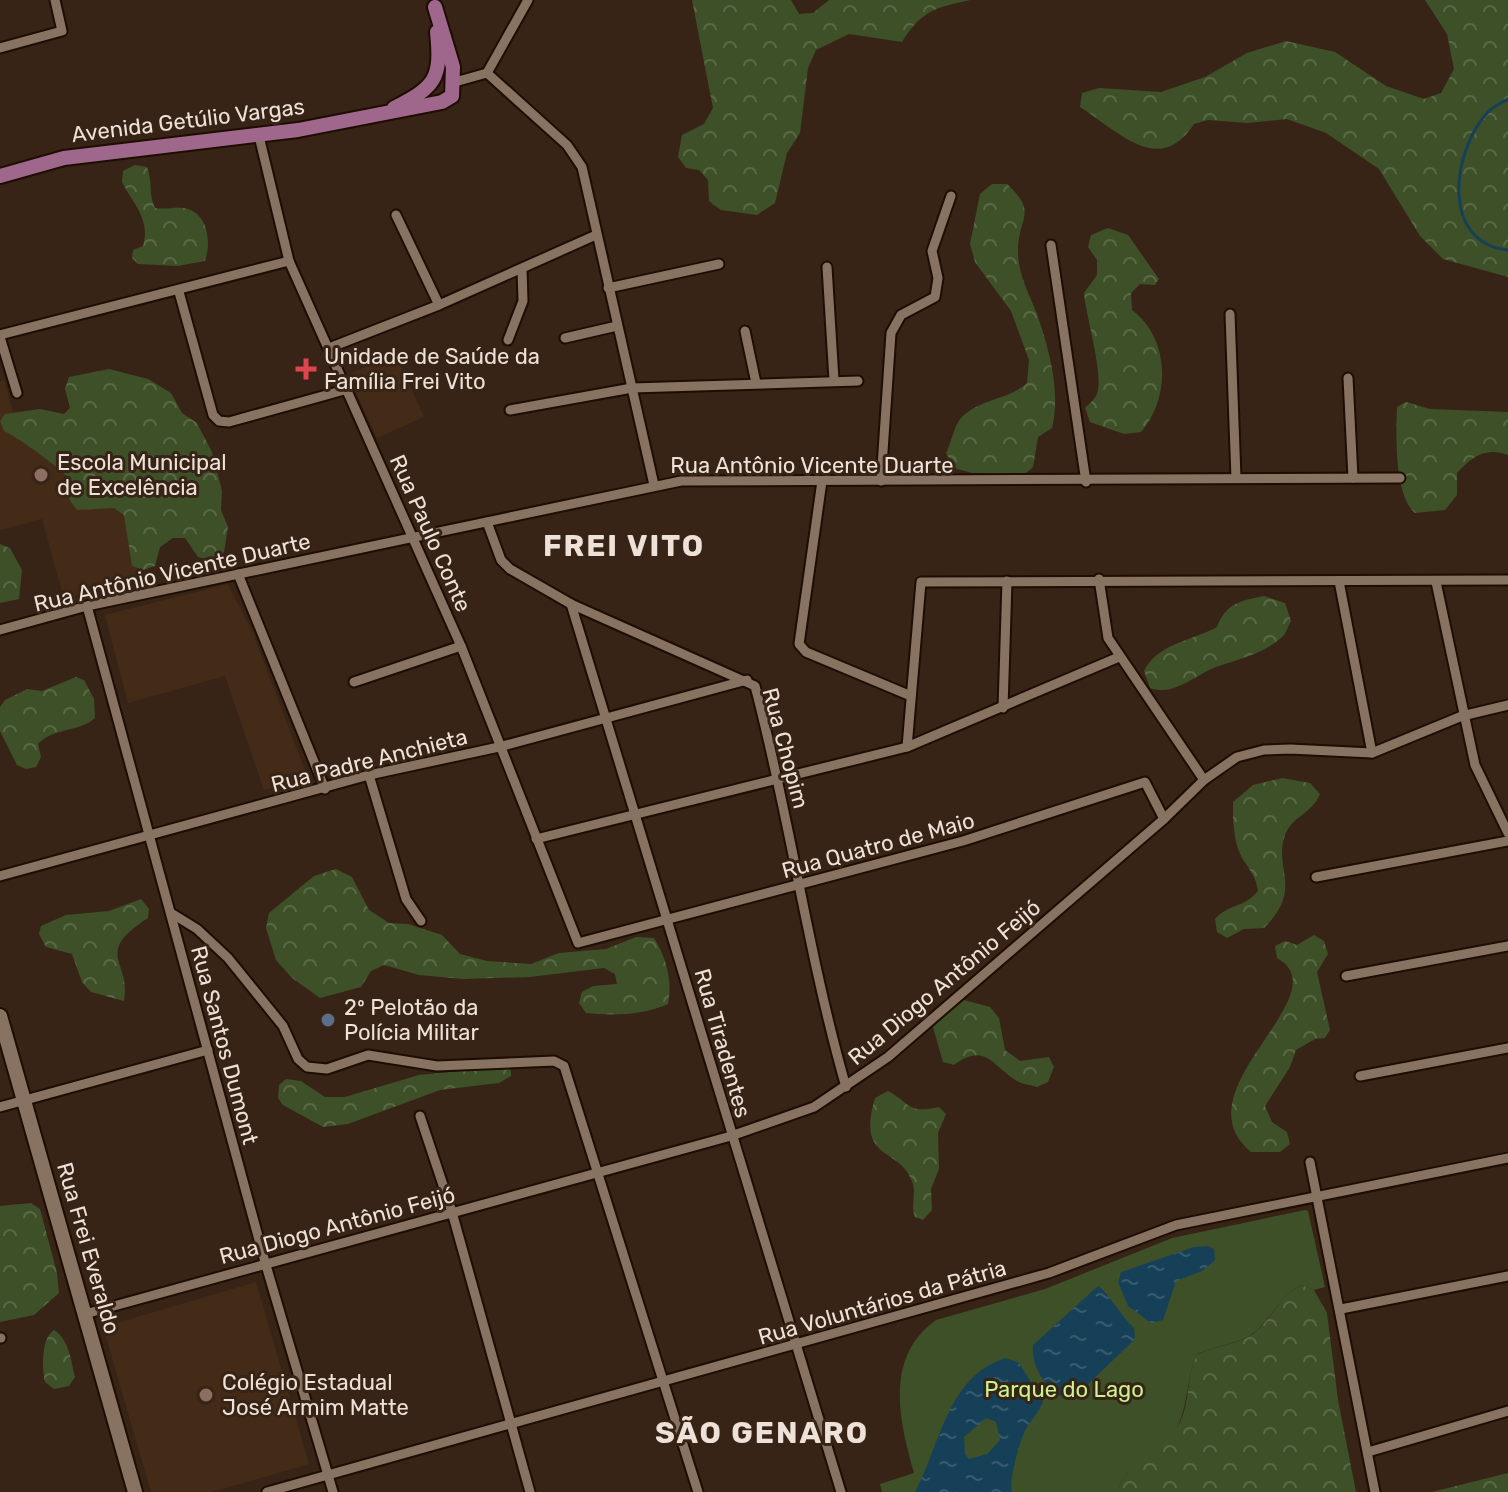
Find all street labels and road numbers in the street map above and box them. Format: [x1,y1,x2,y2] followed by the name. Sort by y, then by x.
[70,93,306,148] street label: Avenida Getúlio Vargas
[384,450,477,616] street label: Rua Paulo Conte
[670,452,954,479] street label: Rua Antônio Vicente Duarte
[31,527,313,618] street label: Rua Antônio Vicente Duarte
[756,685,815,811] street label: Rua Chopim
[268,723,470,798] street label: Rua Padre Anchieta
[779,807,977,884] street label: Rua Quatro de Maio
[843,894,1046,1071] street label: Rua Diogo Antônio Feijó
[185,943,264,1148] street label: Rua Santos Dumont
[688,966,757,1121] street label: Rua Tiradentes
[51,1159,126,1337] street label: Rua Frei Everaldo
[216,1181,458,1270] street label: Rua Diogo Antônio Feijó
[755,1254,1009,1351] street label: Rua Voluntários da Pátria

